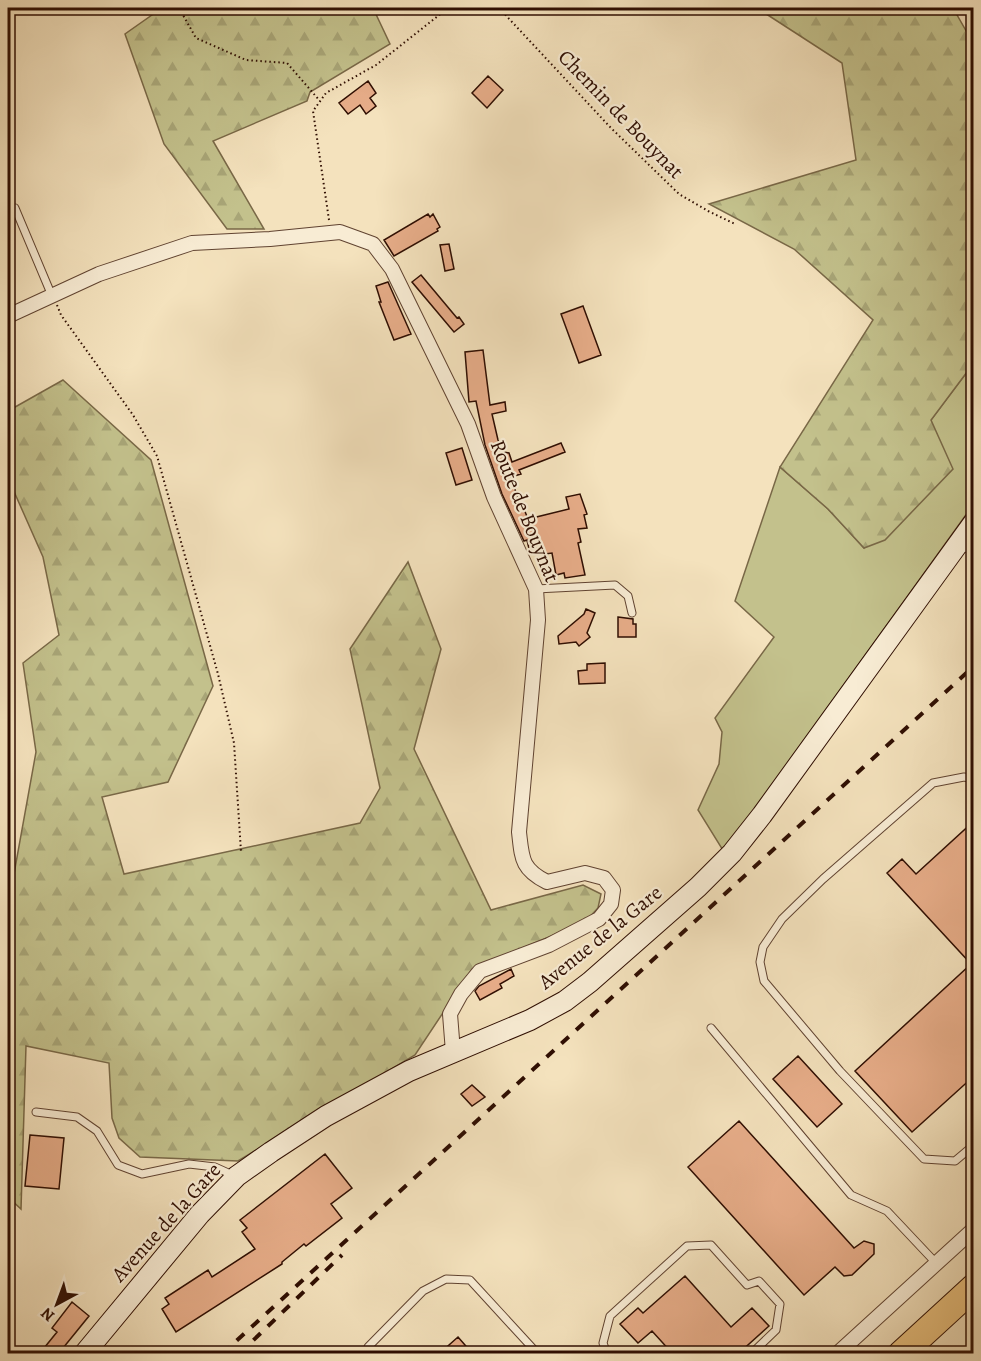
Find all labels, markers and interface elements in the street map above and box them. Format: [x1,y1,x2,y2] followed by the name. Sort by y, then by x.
[552,43,690,185] street label: Chemin de Bouynat
[484,436,566,586] street label: Route de Bouynat
[532,878,668,996] street label: Avenue de la Gare
[104,1156,227,1288] street label: Avenue de la Gare
[27,1274,87,1334] north arrow
[36,1302,59,1327] text: N

